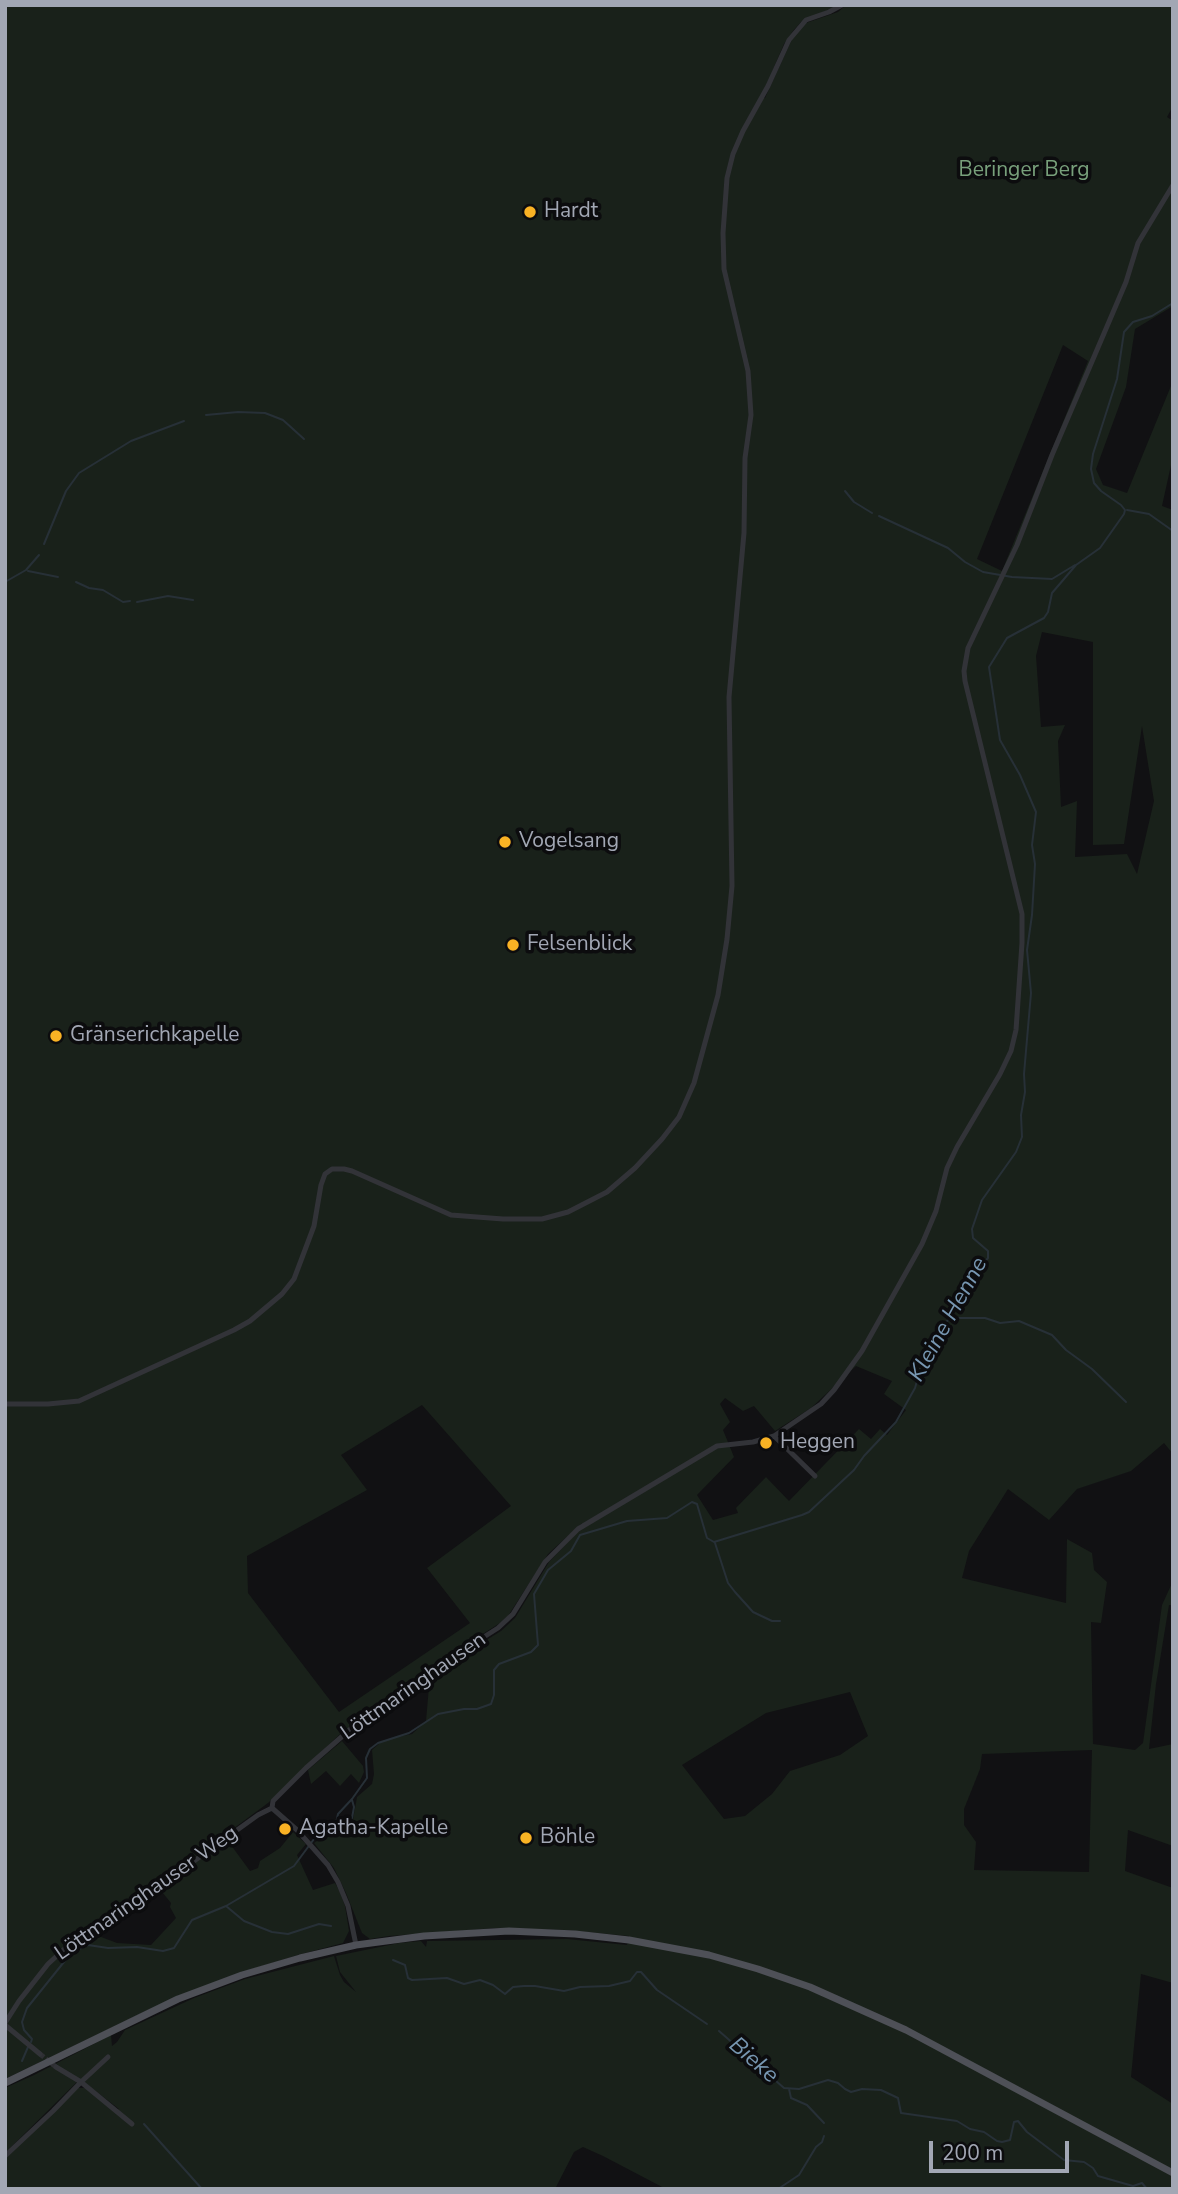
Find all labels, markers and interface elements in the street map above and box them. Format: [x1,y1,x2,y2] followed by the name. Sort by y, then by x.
[958,158,1090,184] park label: Beringer Berg
[544,199,598,225] place label: Hardt
[522,204,538,220] marker: Hardt
[519,829,619,855] place label: Vogelsang
[497,834,513,850] marker: Vogelsang
[527,932,632,958] place label: Felsenblick
[505,937,521,953] marker: Felsenblick
[70,1023,239,1049] place label: Gränserichkapelle
[48,1028,64,1044] marker: Gränserichkapelle
[903,1253,995,1387] water label: Kleine Henne
[780,1430,855,1456] place label: Heggen
[758,1435,774,1451] marker: Heggen
[337,1628,491,1746] street label: Löttmaringhausen
[299,1816,448,1842] place label: Agatha-Kapelle
[51,1821,243,1967] street label: Löttmaringhauser Weg
[277,1821,293,1837] marker: Agatha-Kapelle
[540,1825,595,1851] place label: Böhle
[518,1830,534,1846] marker: Böhle
[723,2032,783,2090] water label: Bieke
[933,2128,1073,2172] scale bar
[942,2139,1003,2167] text: 200 m

